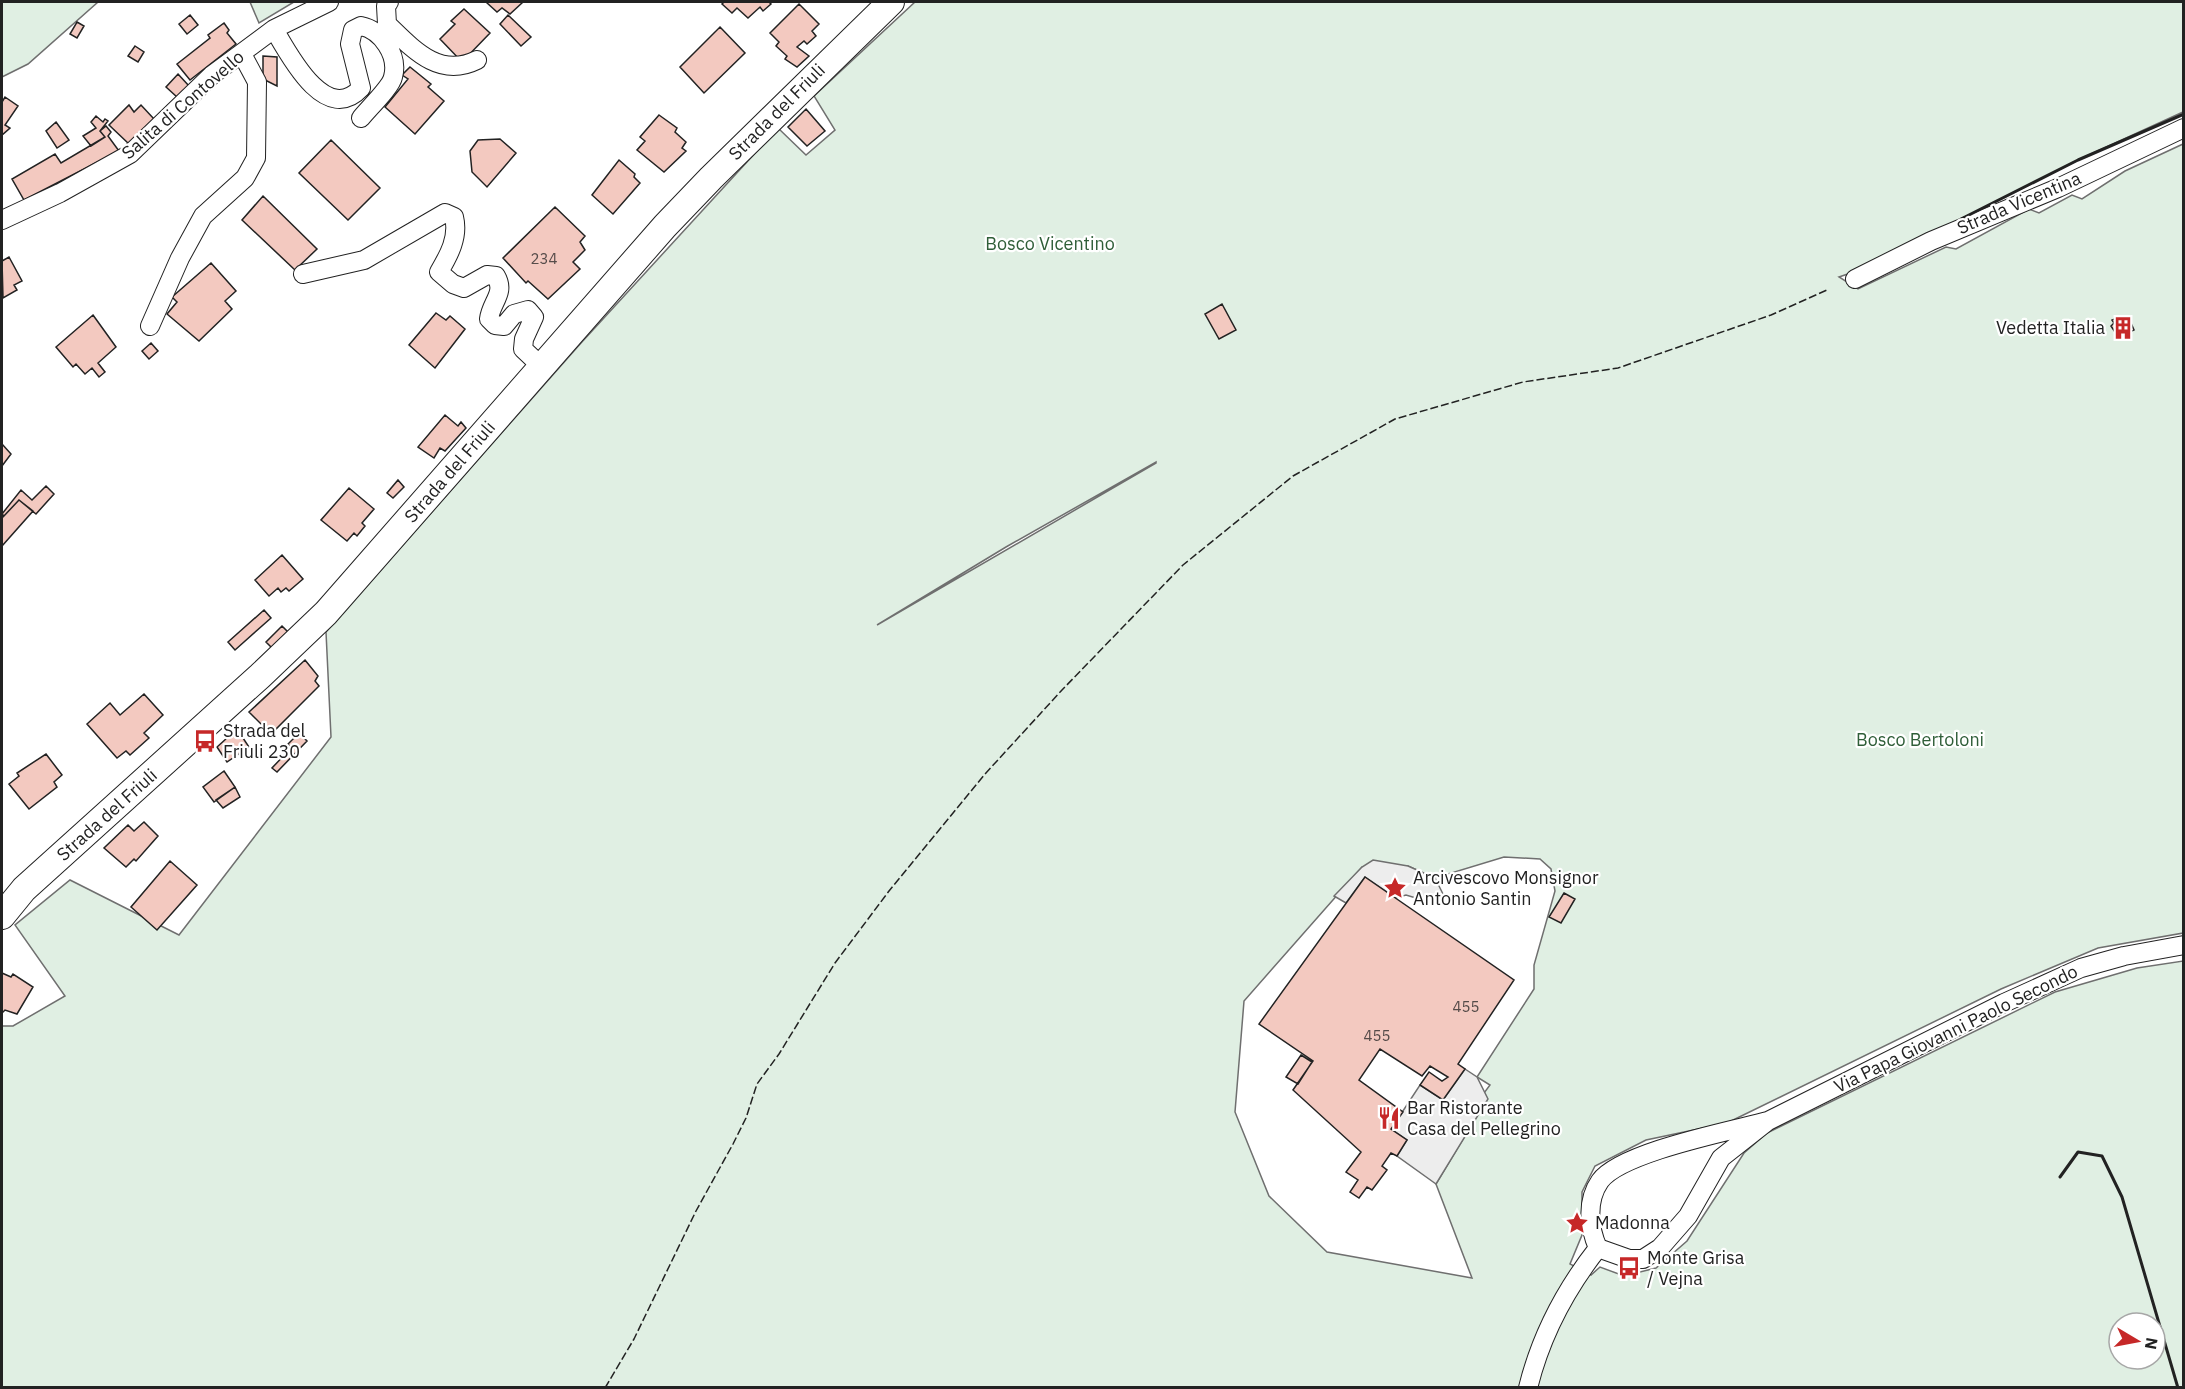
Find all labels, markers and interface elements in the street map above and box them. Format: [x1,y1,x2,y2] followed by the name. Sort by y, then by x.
[117,45,249,164] street label: Salita di Contovello
[724,59,830,165] street label: Strada del Friuli
[1953,166,2085,239] street label: Strada Vicentina
[985,232,1115,255] park label: Bosco Vicentino
[530,249,558,268] house number: 234
[2110,315,2136,341] building icon: Vedetta Italia
[1996,316,2105,339] place label: Vedetta Italia
[399,416,500,527] street label: Strada del Friuli
[223,719,306,763] place label: Strada del Friuli 230
[192,728,218,754] bus stop icon: Strada del Friuli 230
[1856,728,1984,751] park label: Bosco Bertoloni
[52,764,162,866] street label: Strada del Friuli
[1413,866,1599,910] place label: Arcivescovo Monsignor Antonio Santin
[1382,875,1408,901] place icon: Arcivescovo Monsignor Antonio Santin
[1830,959,2081,1098] street label: Via Papa Giovanni Paolo Secondo
[1452,997,1480,1016] house number: 455
[1363,1026,1391,1045] house number: 455
[1407,1096,1561,1140] place label: Bar Ristorante Casa del Pellegrino
[1376,1105,1402,1131] restaurant icon: Bar Ristorante Casa del Pellegrino
[1564,1210,1590,1236] place icon: Madonna
[1595,1211,1670,1234] place label: Madonna
[1647,1246,1745,1290] place label: Monte Grisa / Vejna
[1616,1255,1642,1281] bus stop icon: Monte Grisa / Vejna
[2107,1311,2167,1371] north arrow
[2141,1336,2163,1351] text: N

